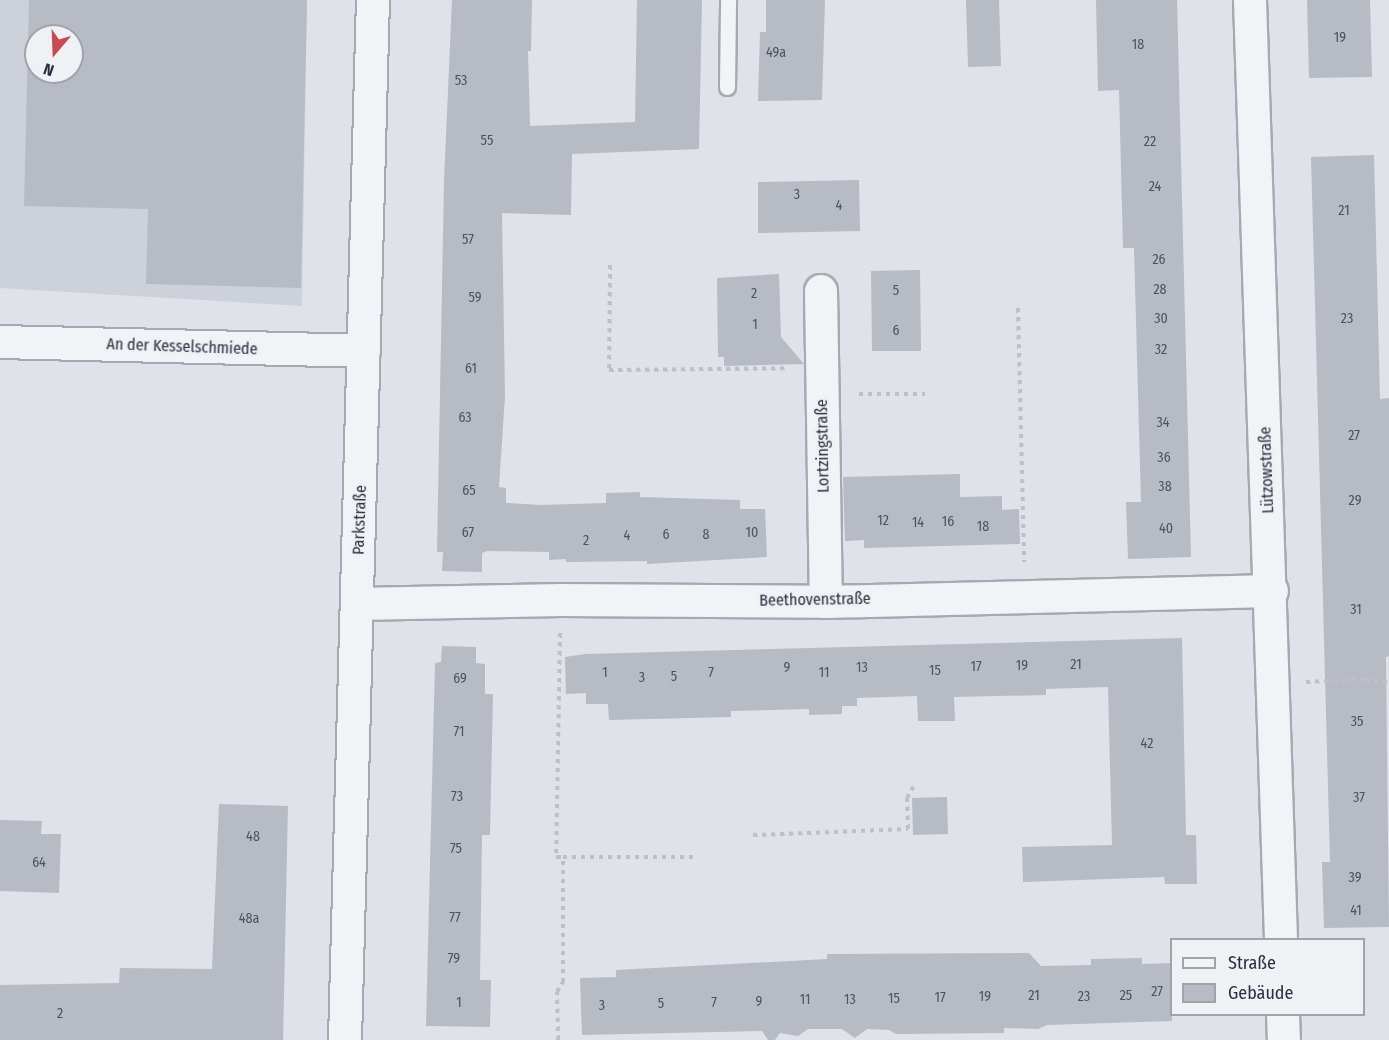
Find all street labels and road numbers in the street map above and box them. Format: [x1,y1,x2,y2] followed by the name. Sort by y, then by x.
[106,335,258,359] street label: An der Kesselschmiede
[813,399,833,493] street label: Lortzingstraße
[1256,426,1278,514] street label: Lützowstraße
[349,485,371,555] street label: Parkstraße
[759,589,871,611] street label: Beethovenstraße

